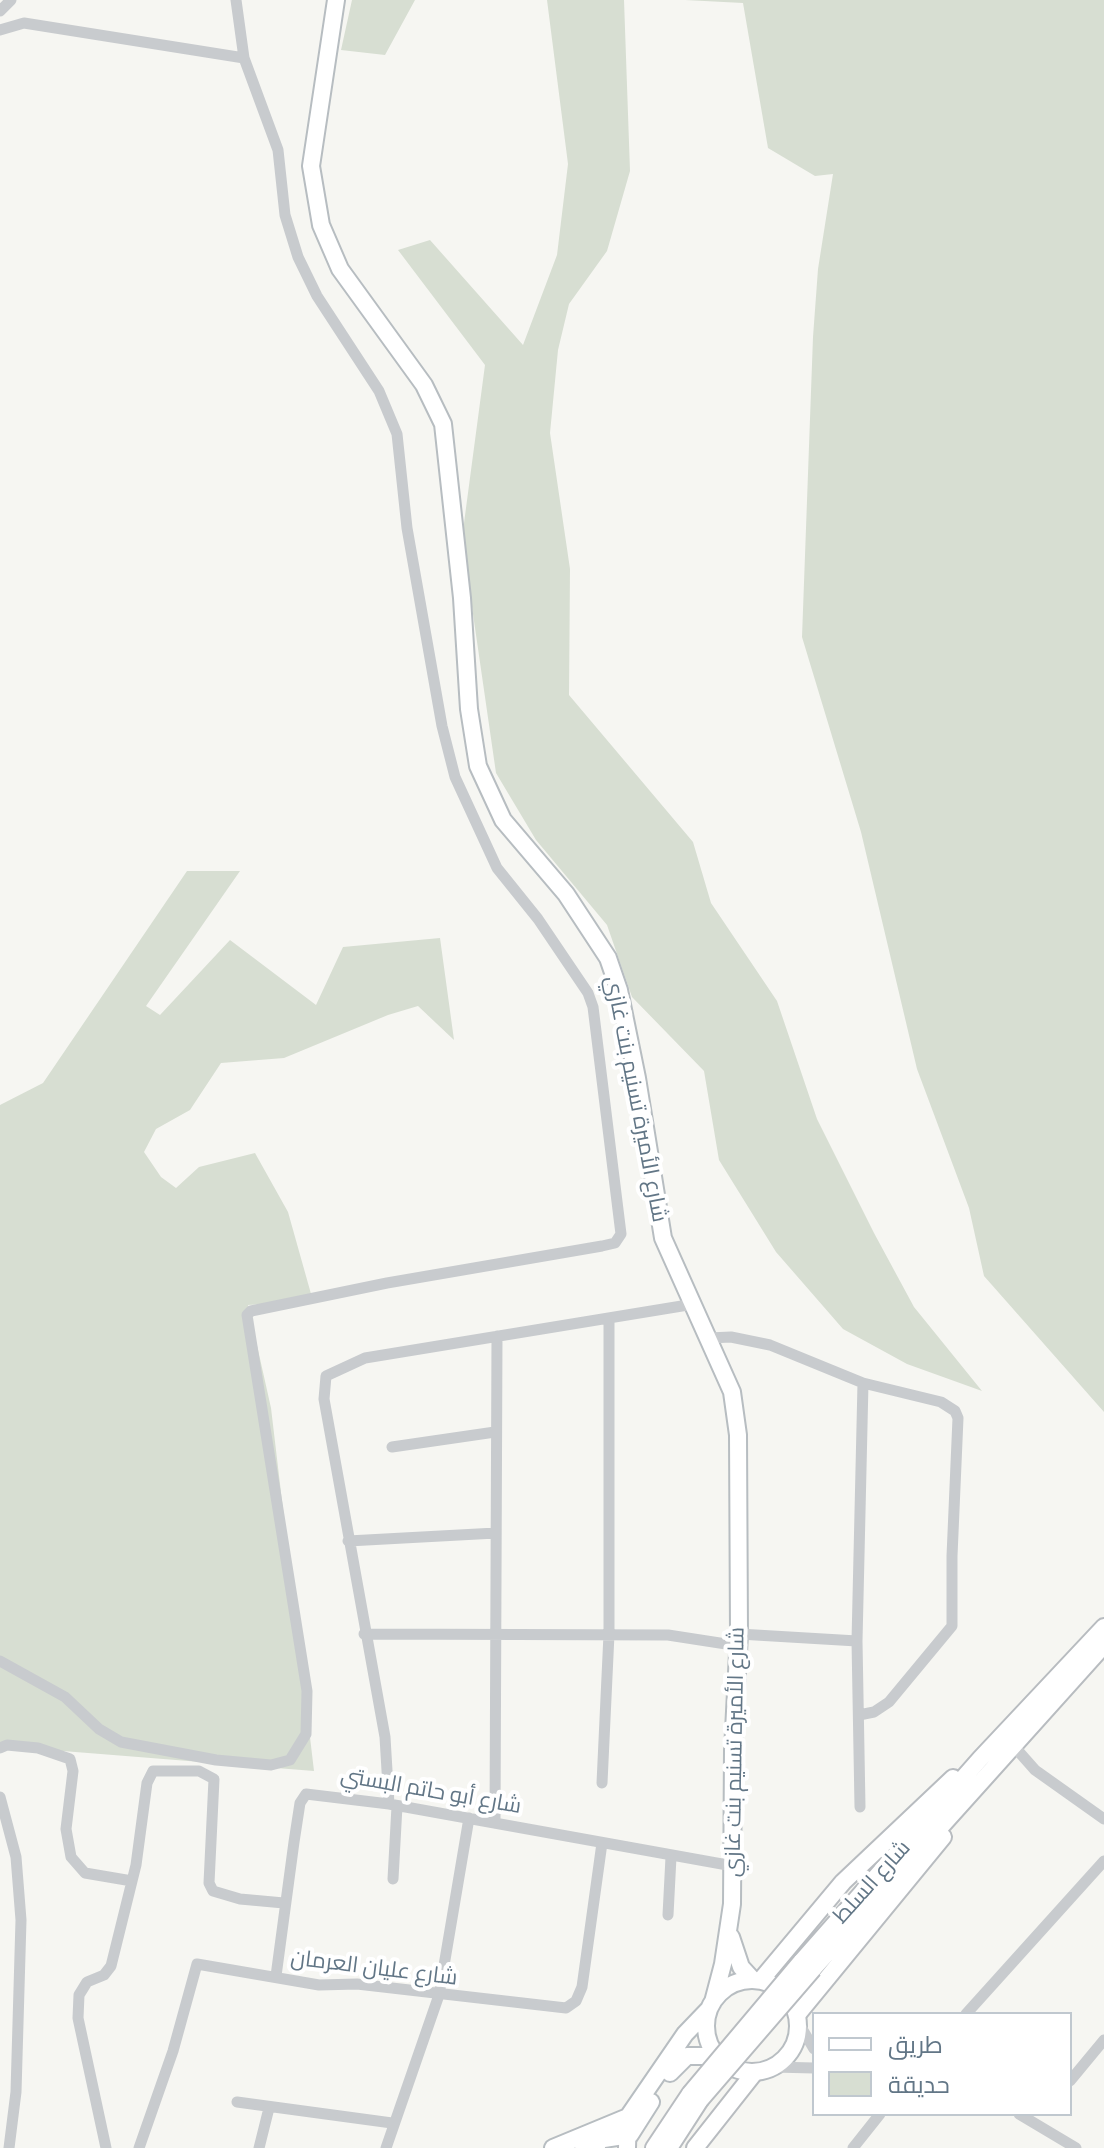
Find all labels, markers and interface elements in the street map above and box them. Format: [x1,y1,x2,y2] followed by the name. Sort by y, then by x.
[599,974,673,1224] street label: شارع الأميرة تسنيم بنت غازي
[720,1627,750,1877] street label: شارع الأميرة تسنيم بنت غازي
[339,1762,523,1820] street label: شارع أبو حاتم البستي
[828,1835,916,1929] street label: شارع السلط
[289,1945,459,1991] street label: شارع عليان العرمان
[812,2012,1072,2116] legend
[888,2030,943,2059] text: طريق
[888,2070,950,2099] text: حديقة

